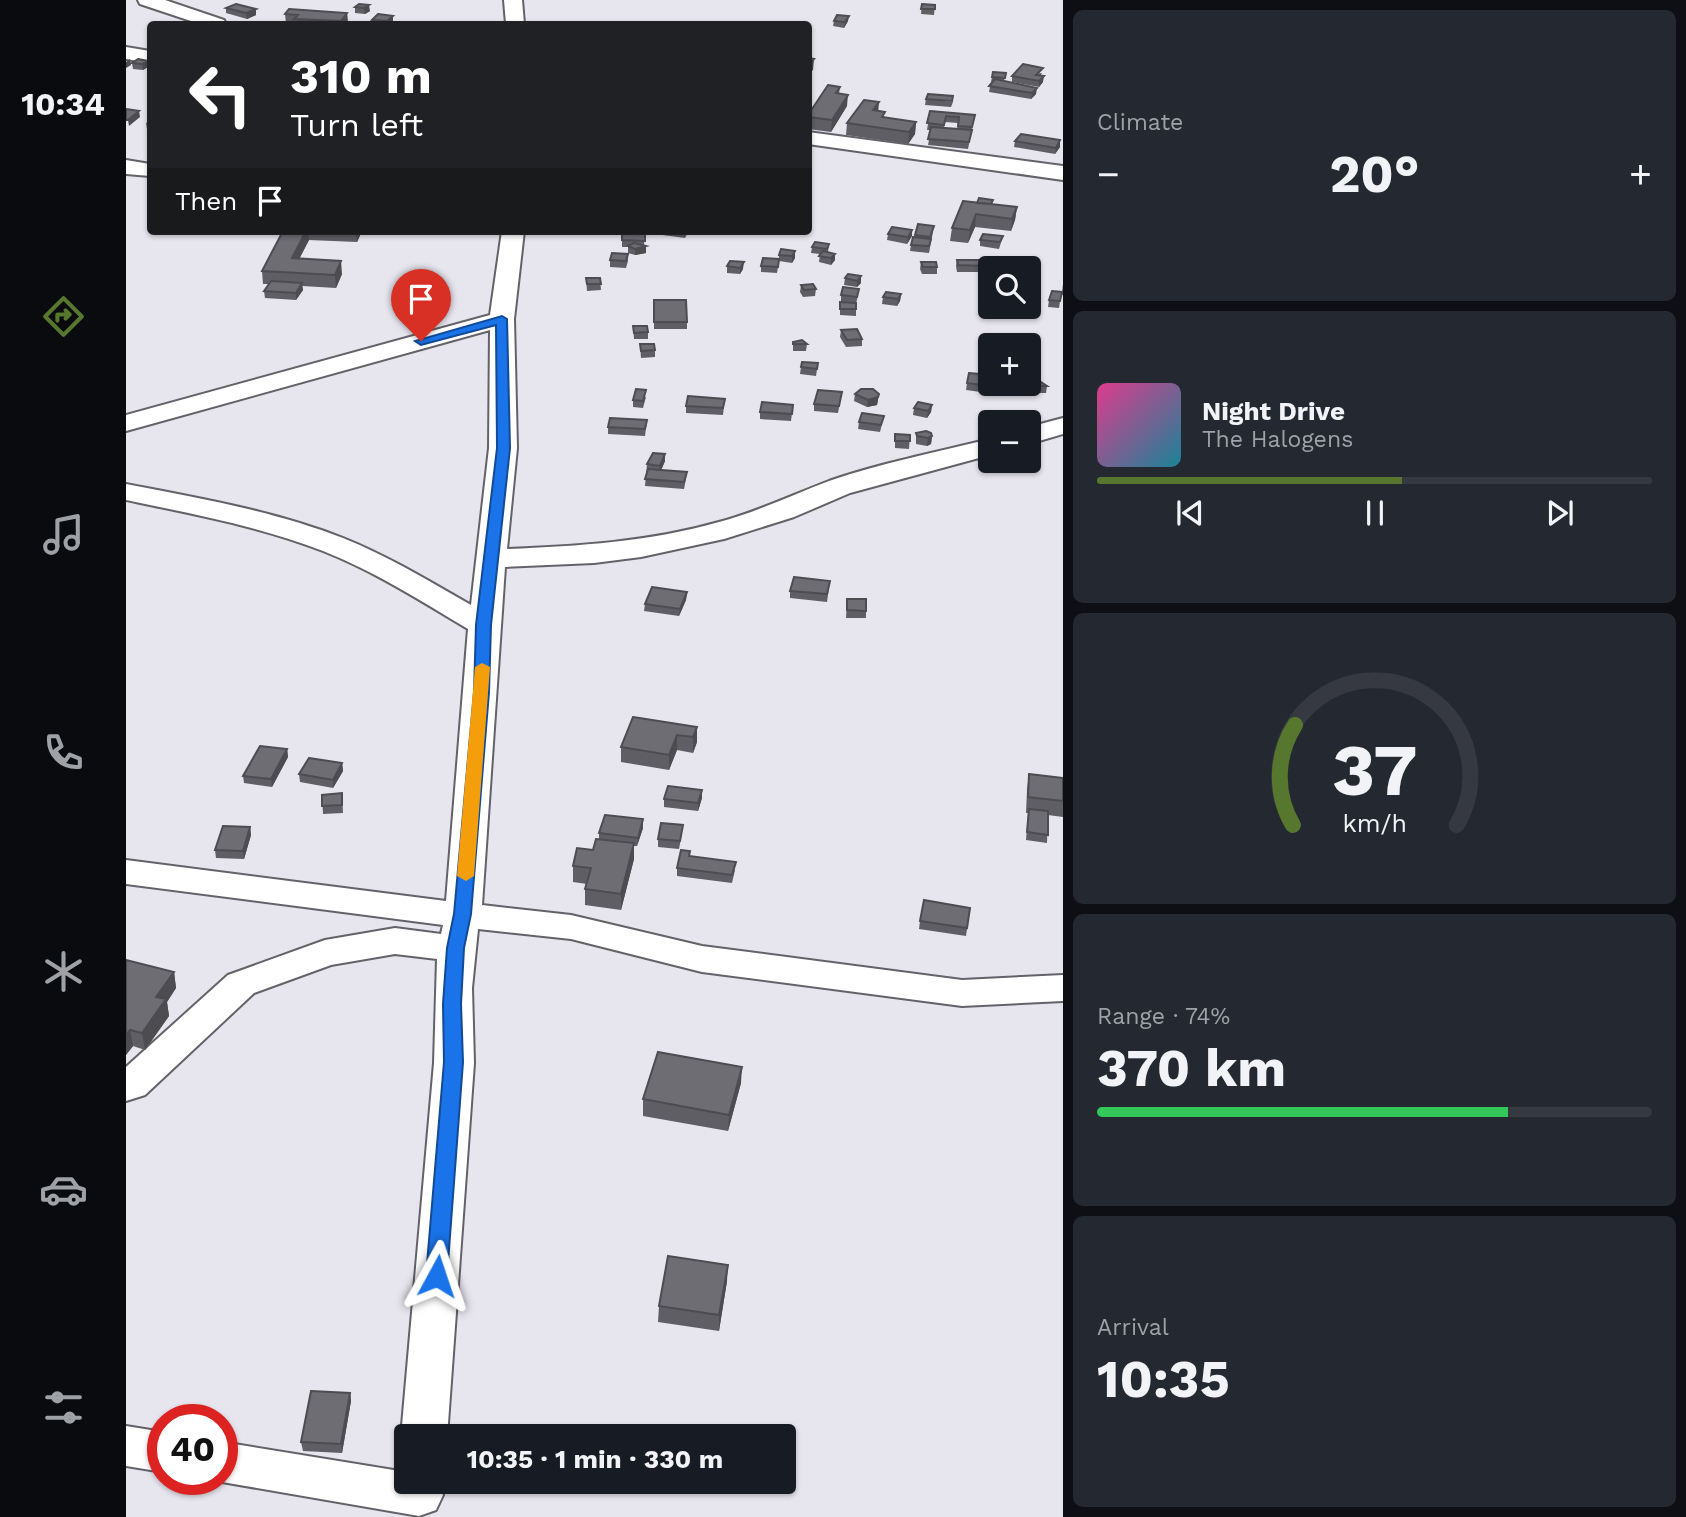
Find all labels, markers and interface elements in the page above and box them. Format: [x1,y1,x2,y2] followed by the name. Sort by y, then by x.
[290,47,432,105] text: 310 m
[175,49,266,140] icon: left
[21,85,105,123] text: 10:34
[290,106,423,144] text: Turn left
[1097,109,1183,136] text: Climate
[1329,144,1420,205] text: 20°
[1097,152,1120,196] text: −
[1629,152,1652,196] text: +
[251,182,289,220] icon: arrive
[175,186,237,216] text: Then
[978,256,1041,473] map controls
[978,256,1041,319] button: search
[391,269,451,341] pin
[402,280,440,318] icon: arrive
[39,292,88,341] icon: directions
[978,333,1041,396] button: +
[1202,396,1345,426] text: Night Drive
[978,410,1041,473] button: −
[1202,426,1353,453] text: The Halogens
[1171,494,1209,532] icon: previous
[1356,494,1394,532] icon: pause
[1541,494,1579,532] icon: next
[39,510,88,559] icon: music
[1332,727,1417,813] text: 37
[39,728,88,777] icon: phone
[1342,808,1407,837] text: km/h
[39,947,88,996] icon: climate
[1097,1003,1230,1030] text: Range · 74%
[1097,1038,1286,1099] text: 370 km
[39,1165,88,1214] icon: car
[400,1239,474,1313] position arrow
[1097,1314,1169,1341] text: Arrival
[1097,1349,1230,1410] text: 10:35
[39,1383,88,1432] icon: filters
[147,1404,238,1495] speed limit sign: 40
[467,1444,723,1474] text: 10:35 · 1 min · 330 m

